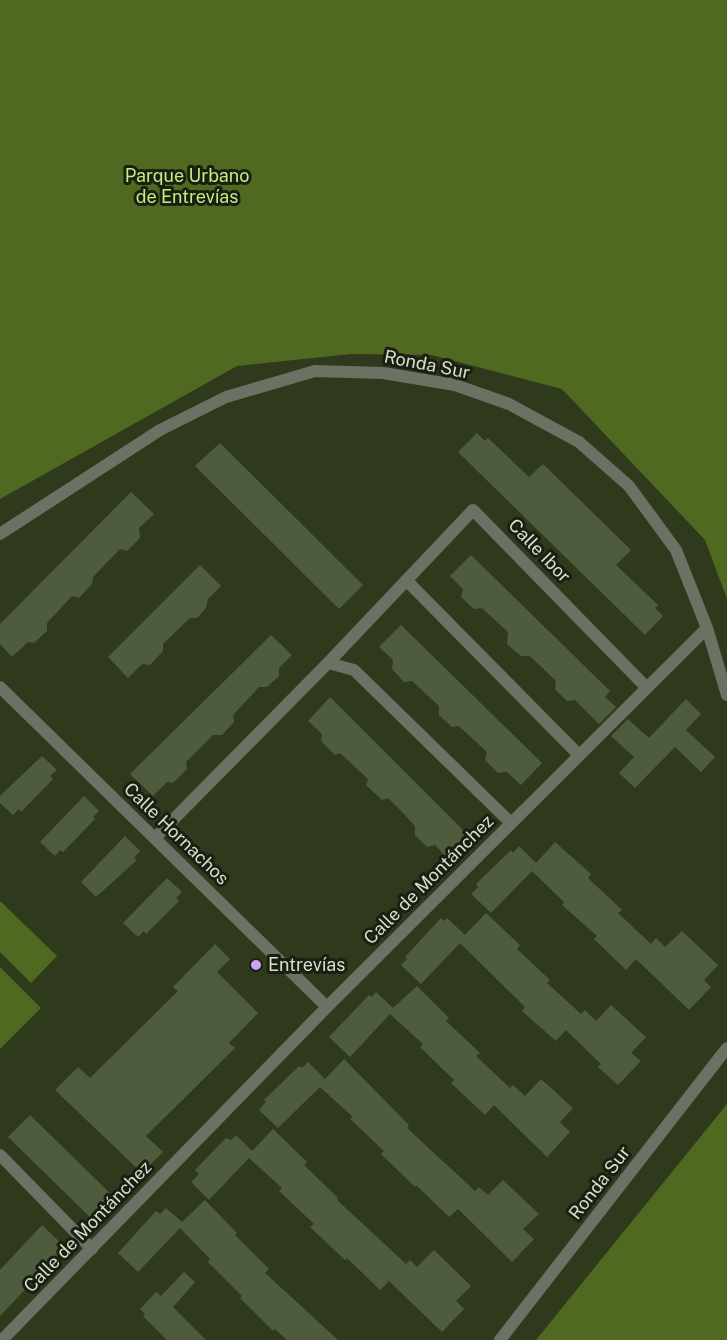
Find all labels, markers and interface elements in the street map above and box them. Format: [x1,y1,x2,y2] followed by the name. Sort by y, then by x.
[125,165,249,207] park label: Parque Urbano de Entrevías
[382,346,472,384] street label: Ronda Sur
[503,515,575,587] street label: Calle Ibor
[119,778,233,890] street label: Calle Hornachos
[360,811,498,949] street label: Calle de Montánchez
[268,954,345,976] place label: Entrevías
[249,958,263,972] marker: Entrevías
[565,1142,635,1224] street label: Ronda Sur
[20,1157,156,1297] street label: Calle de Montánchez

